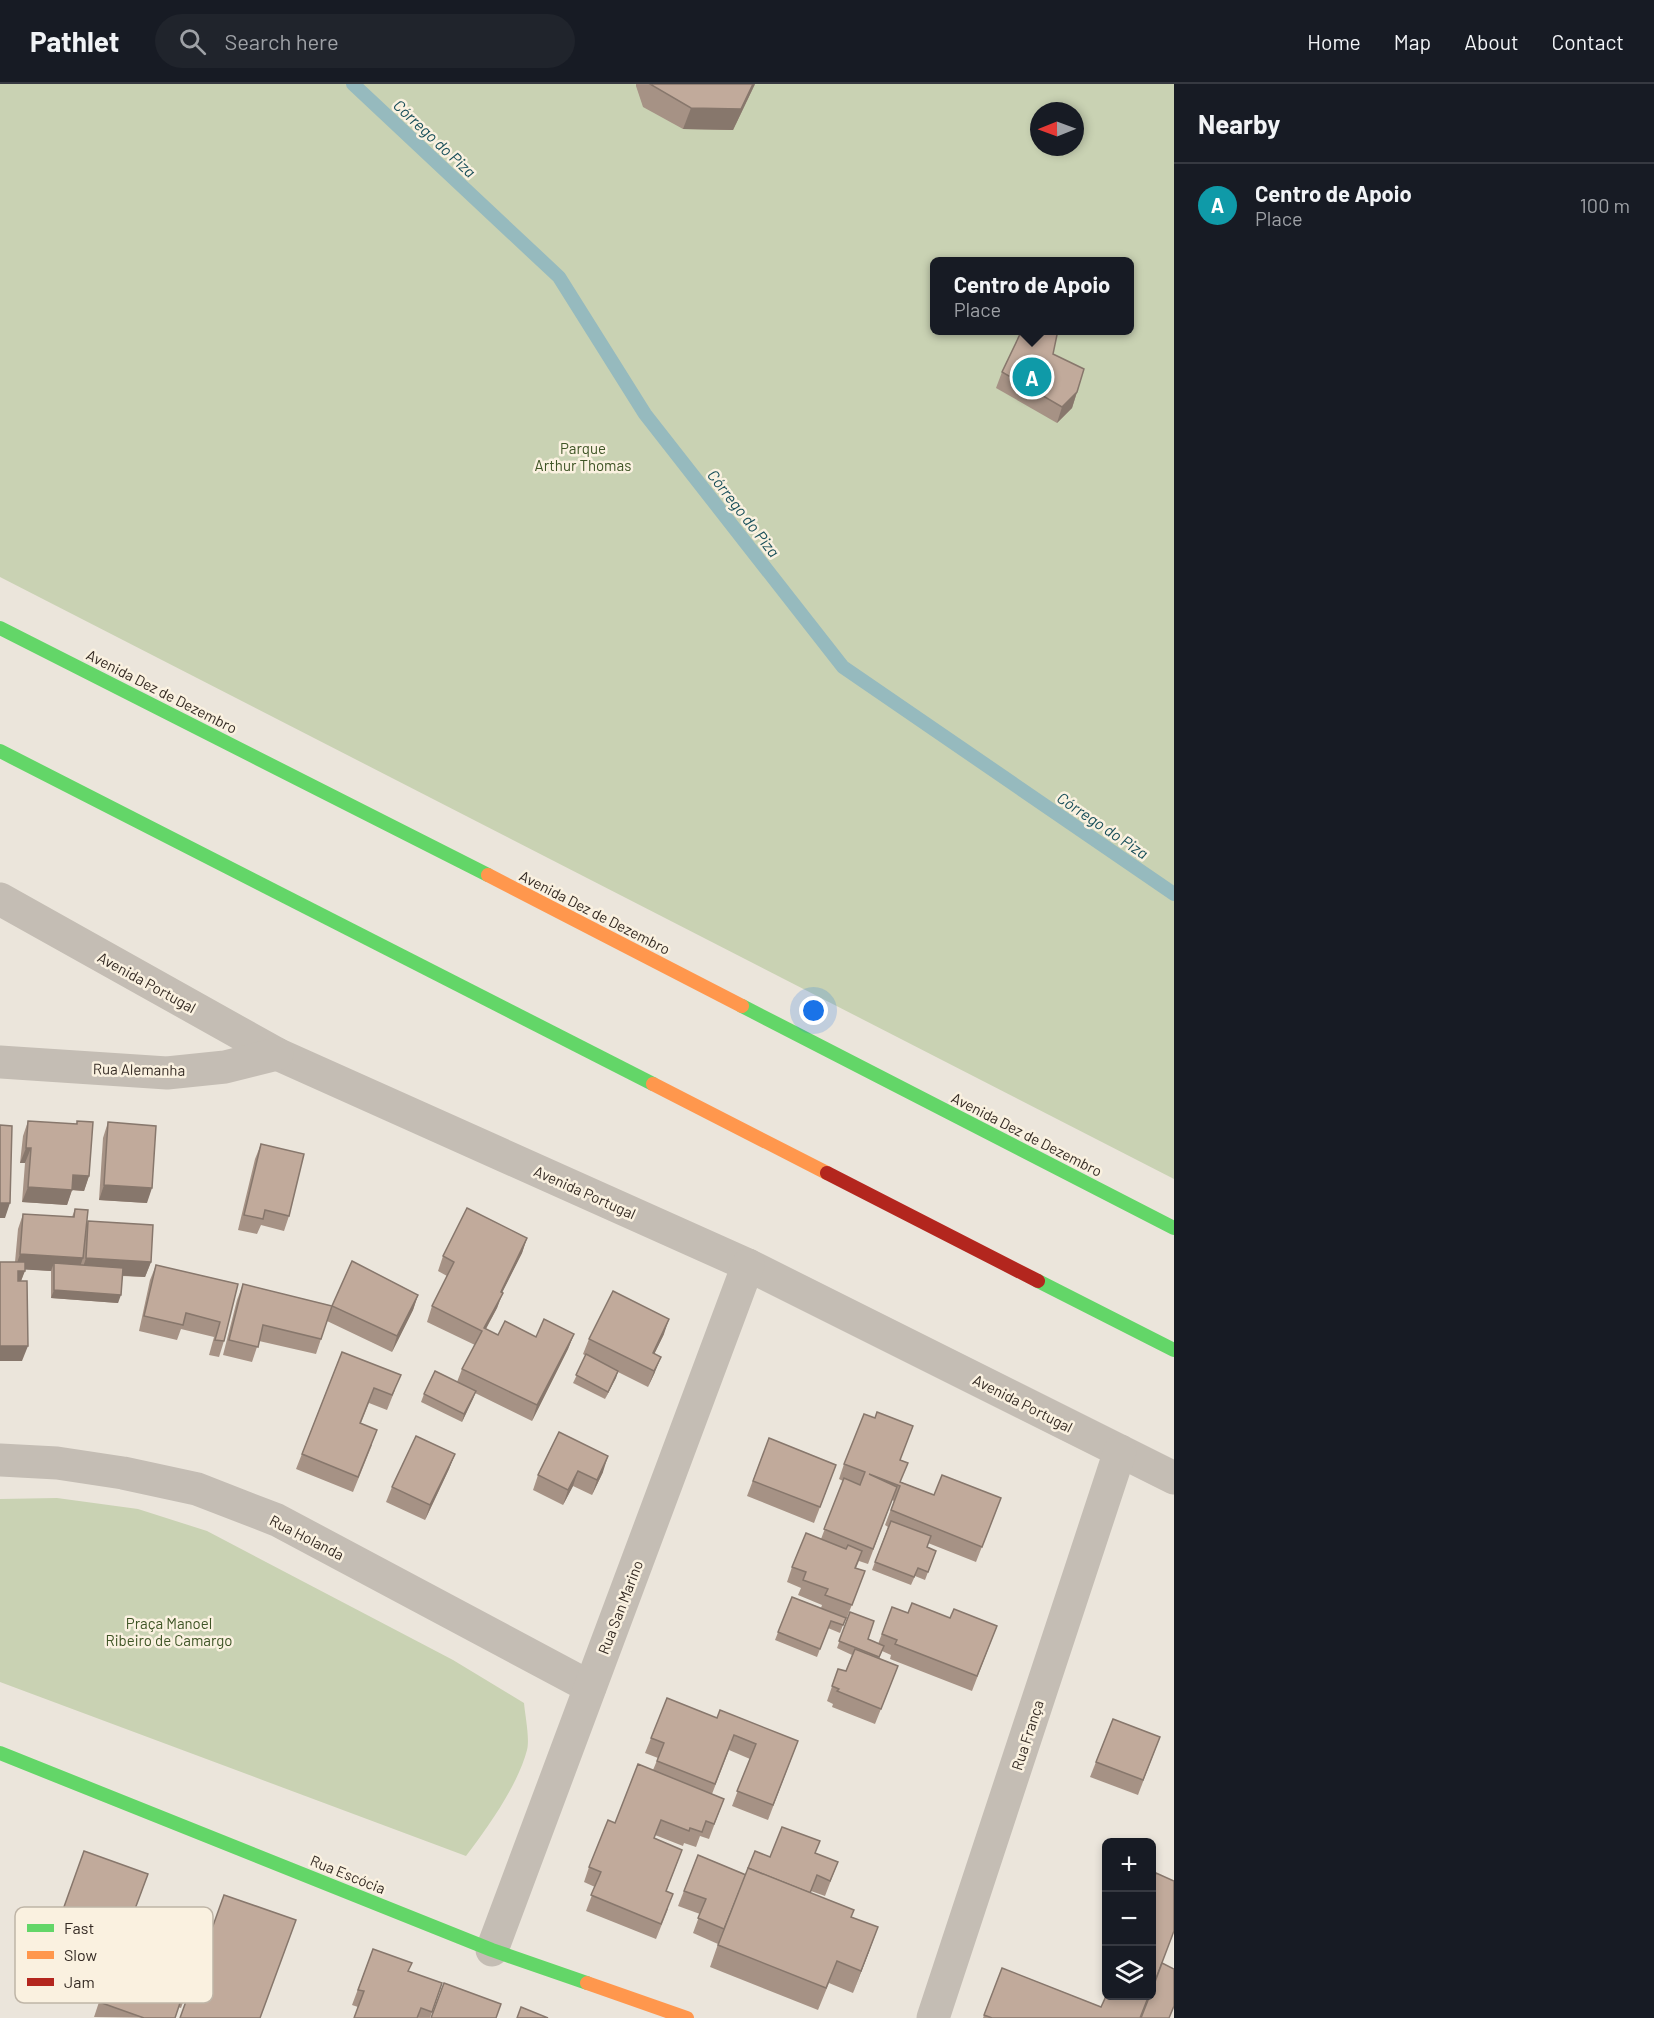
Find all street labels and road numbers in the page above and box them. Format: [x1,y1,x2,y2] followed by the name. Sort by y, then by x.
[84,645,240,737] street label: Avenida Dez de Dezembro
[517,866,673,958] street label: Avenida Dez de Dezembro
[95,948,199,1016] street label: Avenida Portugal
[93,1059,185,1079] street label: Rua Alemanha
[949,1088,1105,1180] street label: Avenida Dez de Dezembro
[531,1162,639,1222] street label: Avenida Portugal
[970,1370,1076,1436] street label: Avenida Portugal
[267,1511,347,1563] street label: Rua Holanda
[594,1557,646,1657] street label: Rua San Marino
[1007,1698,1047,1772] street label: Rua França
[308,1851,388,1897] street label: Rua Escócia

